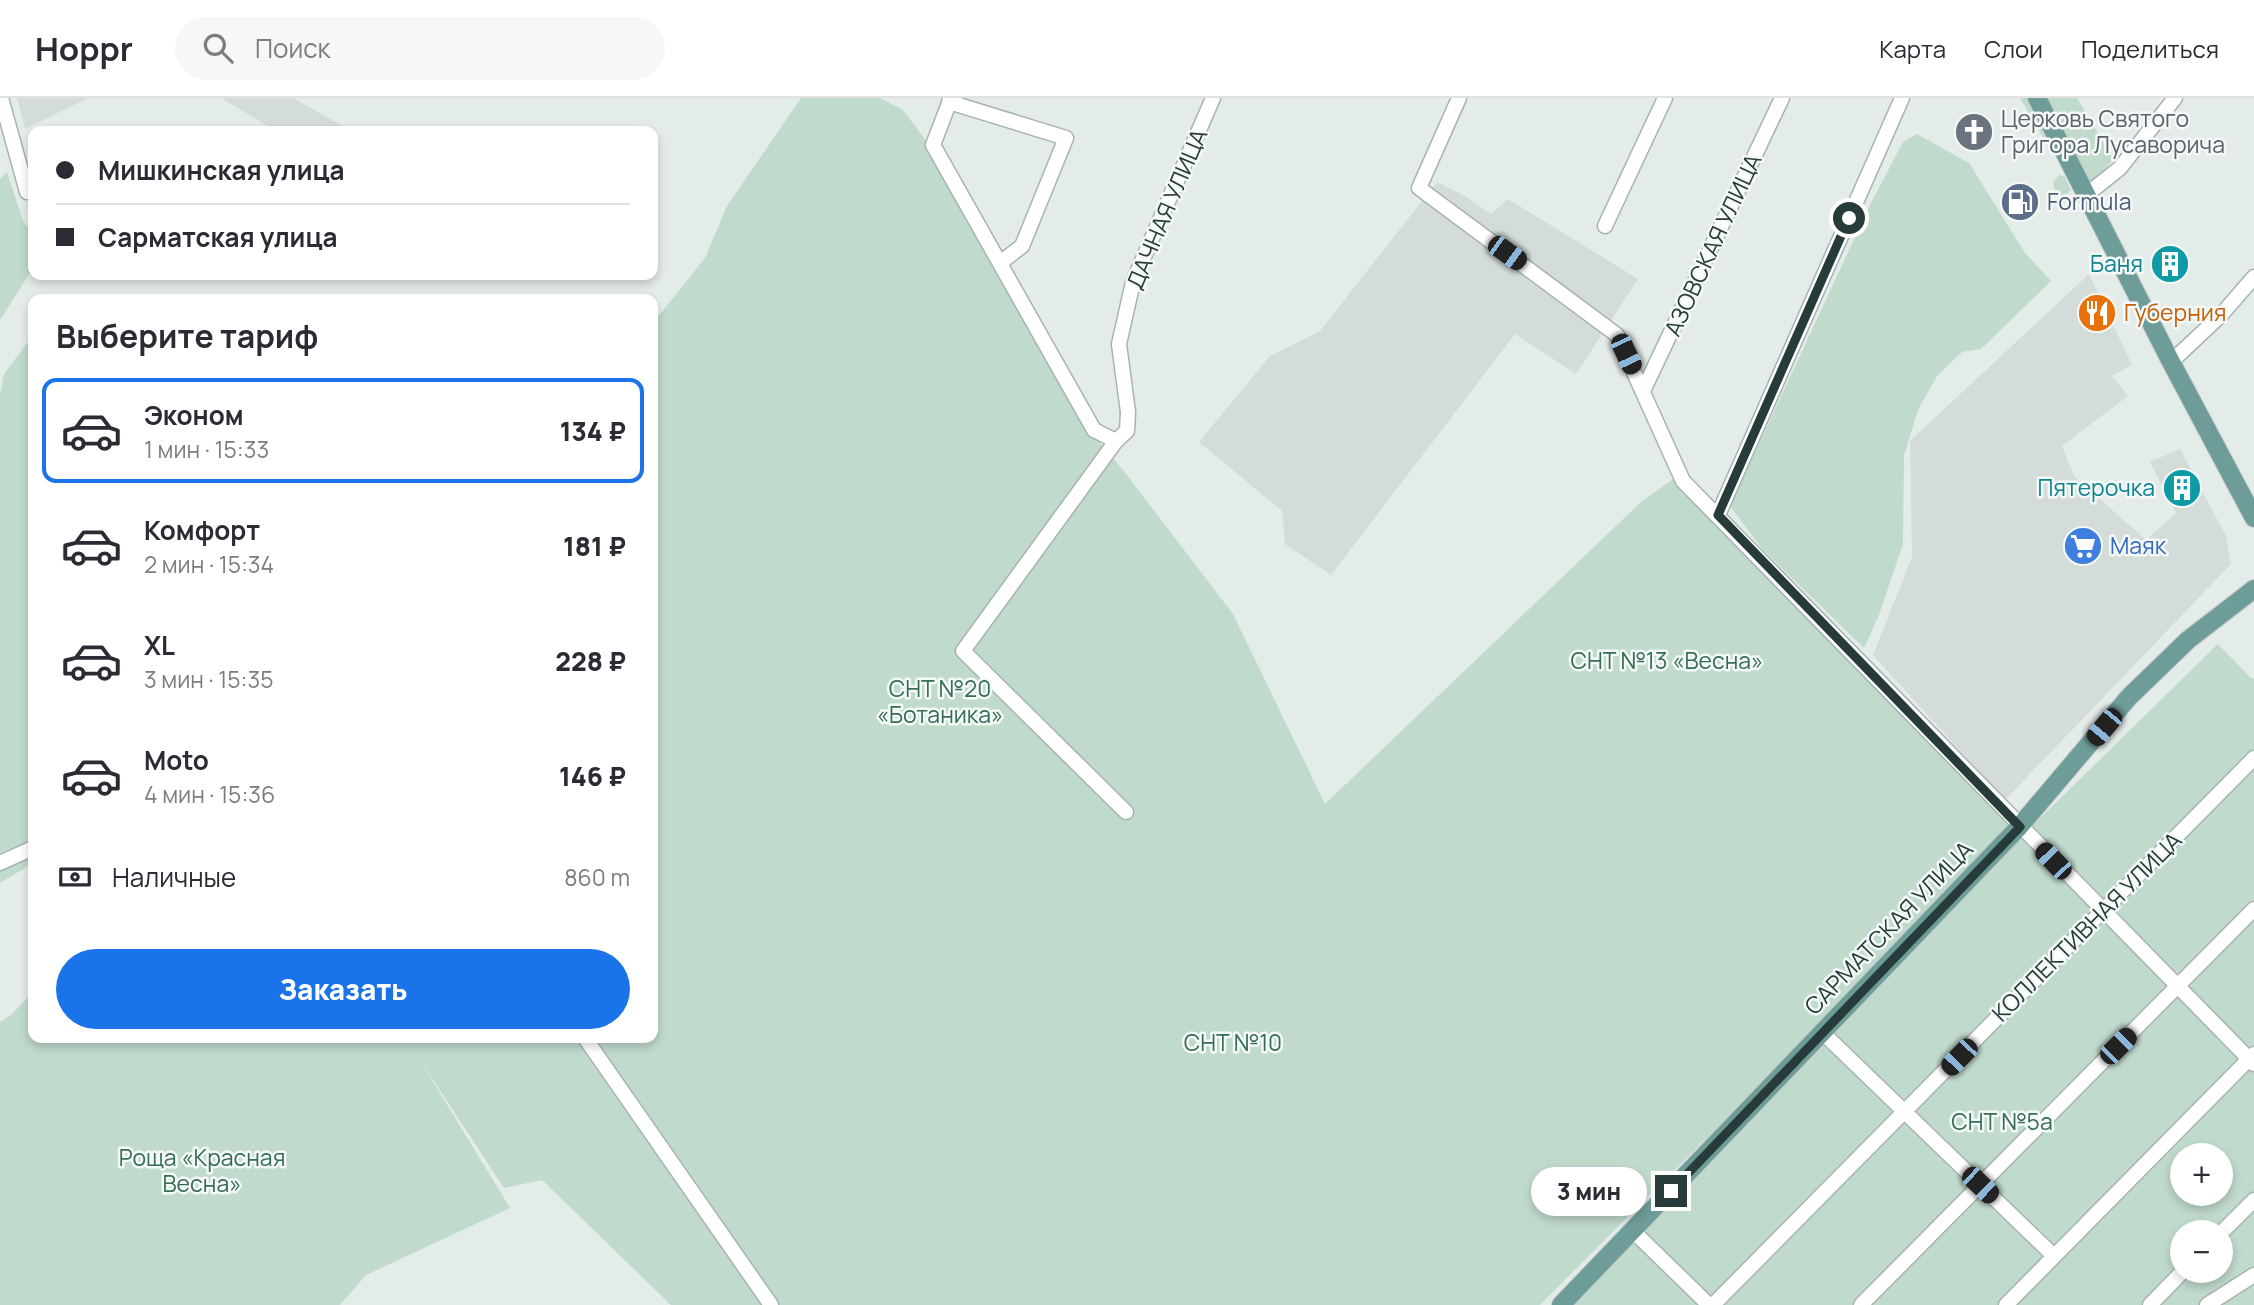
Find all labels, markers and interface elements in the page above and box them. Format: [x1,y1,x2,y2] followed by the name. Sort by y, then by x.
[175,17,665,80] search box
[35,26,133,71] text: Hoppr
[199,29,237,67] icon: search
[255,30,330,66] text: Поиск
[1879,32,1946,65] text: Карта
[1984,32,2043,65] text: Слои
[2081,32,2219,65] text: Поделиться
[2001,102,2225,160] place label: Церковь Святого Григора Лусаворича
[1953,111,1995,153] church icon: Церковь Святого Григора Лусаворича
[1118,123,1214,294] street label: ДАЧНАЯ УЛИЦА
[1656,148,1769,341] street label: АЗОВСКАЯ УЛИЦА
[98,152,344,188] text: Мишкинская улица
[1999,181,2041,223] fuel station icon: Formula
[2047,185,2131,217] place label: Formula
[1833,202,1865,234] route start
[98,219,337,255] text: Сарматская улица
[1484,232,1531,274] car
[2149,243,2191,285] building icon: Баня
[2090,247,2143,279] place label: Баня
[2076,292,2118,334] restaurant icon: Губерния
[2124,296,2227,328] place label: Губерния
[56,314,318,358] text: Выберите тариф
[1608,331,1645,377] car
[144,397,244,433] text: Эконом
[60,399,123,462] icon: car
[560,413,626,449] text: 134 ₽
[144,433,269,465] text: 1 мин · 15:33
[2161,467,2203,509] building icon: Пятерочка
[2037,471,2155,503] place label: Пятерочка
[144,512,260,548] text: Комфорт
[60,514,123,577] icon: car
[2062,525,2104,567] supermarket icon: Маяк
[563,528,626,564] text: 181 ₽
[2110,529,2167,561] place label: Маяк
[144,548,274,580] text: 2 мин · 15:34
[144,627,175,663] text: XL
[60,629,123,692] icon: car
[555,643,626,679] text: 228 ₽
[1571,644,1763,676] park label: СНТ №13 «Весна»
[144,663,273,695] text: 3 мин · 15:35
[877,672,1003,730] park label: СНТ №20 «Ботаника»
[2083,704,2126,750] car
[144,742,209,778] text: Moto
[60,744,123,807] icon: car
[559,758,626,794] text: 146 ₽
[144,778,275,810] text: 4 мин · 15:36
[1984,824,2189,1028] street label: КОЛЛЕКТИВНАЯ УЛИЦА
[1797,833,1980,1021] street label: САРМАТСКАЯ УЛИЦА
[2031,839,2076,883] car
[56,858,94,896] icon: cash
[112,859,236,895] text: Наличные
[564,861,630,893] text: 860 m
[56,949,630,1029] button: Заказать
[2096,1024,2141,1068] car
[1184,1026,1282,1058] park label: СНТ №10
[1937,1035,1982,1079] car
[1951,1105,2053,1137] park label: СНТ №5а
[119,1141,285,1199] park label: Роща «Красная Весна»
[2170,1143,2233,1283] map controls
[2170,1143,2233,1206] button: +
[1958,1163,2003,1207] car
[1531,1166,1646,1216] callout: 3 мин
[1557,1175,1621,1207] text: 3 мин
[1655,1175,1687,1207] route end
[2170,1220,2233,1283] button: −

